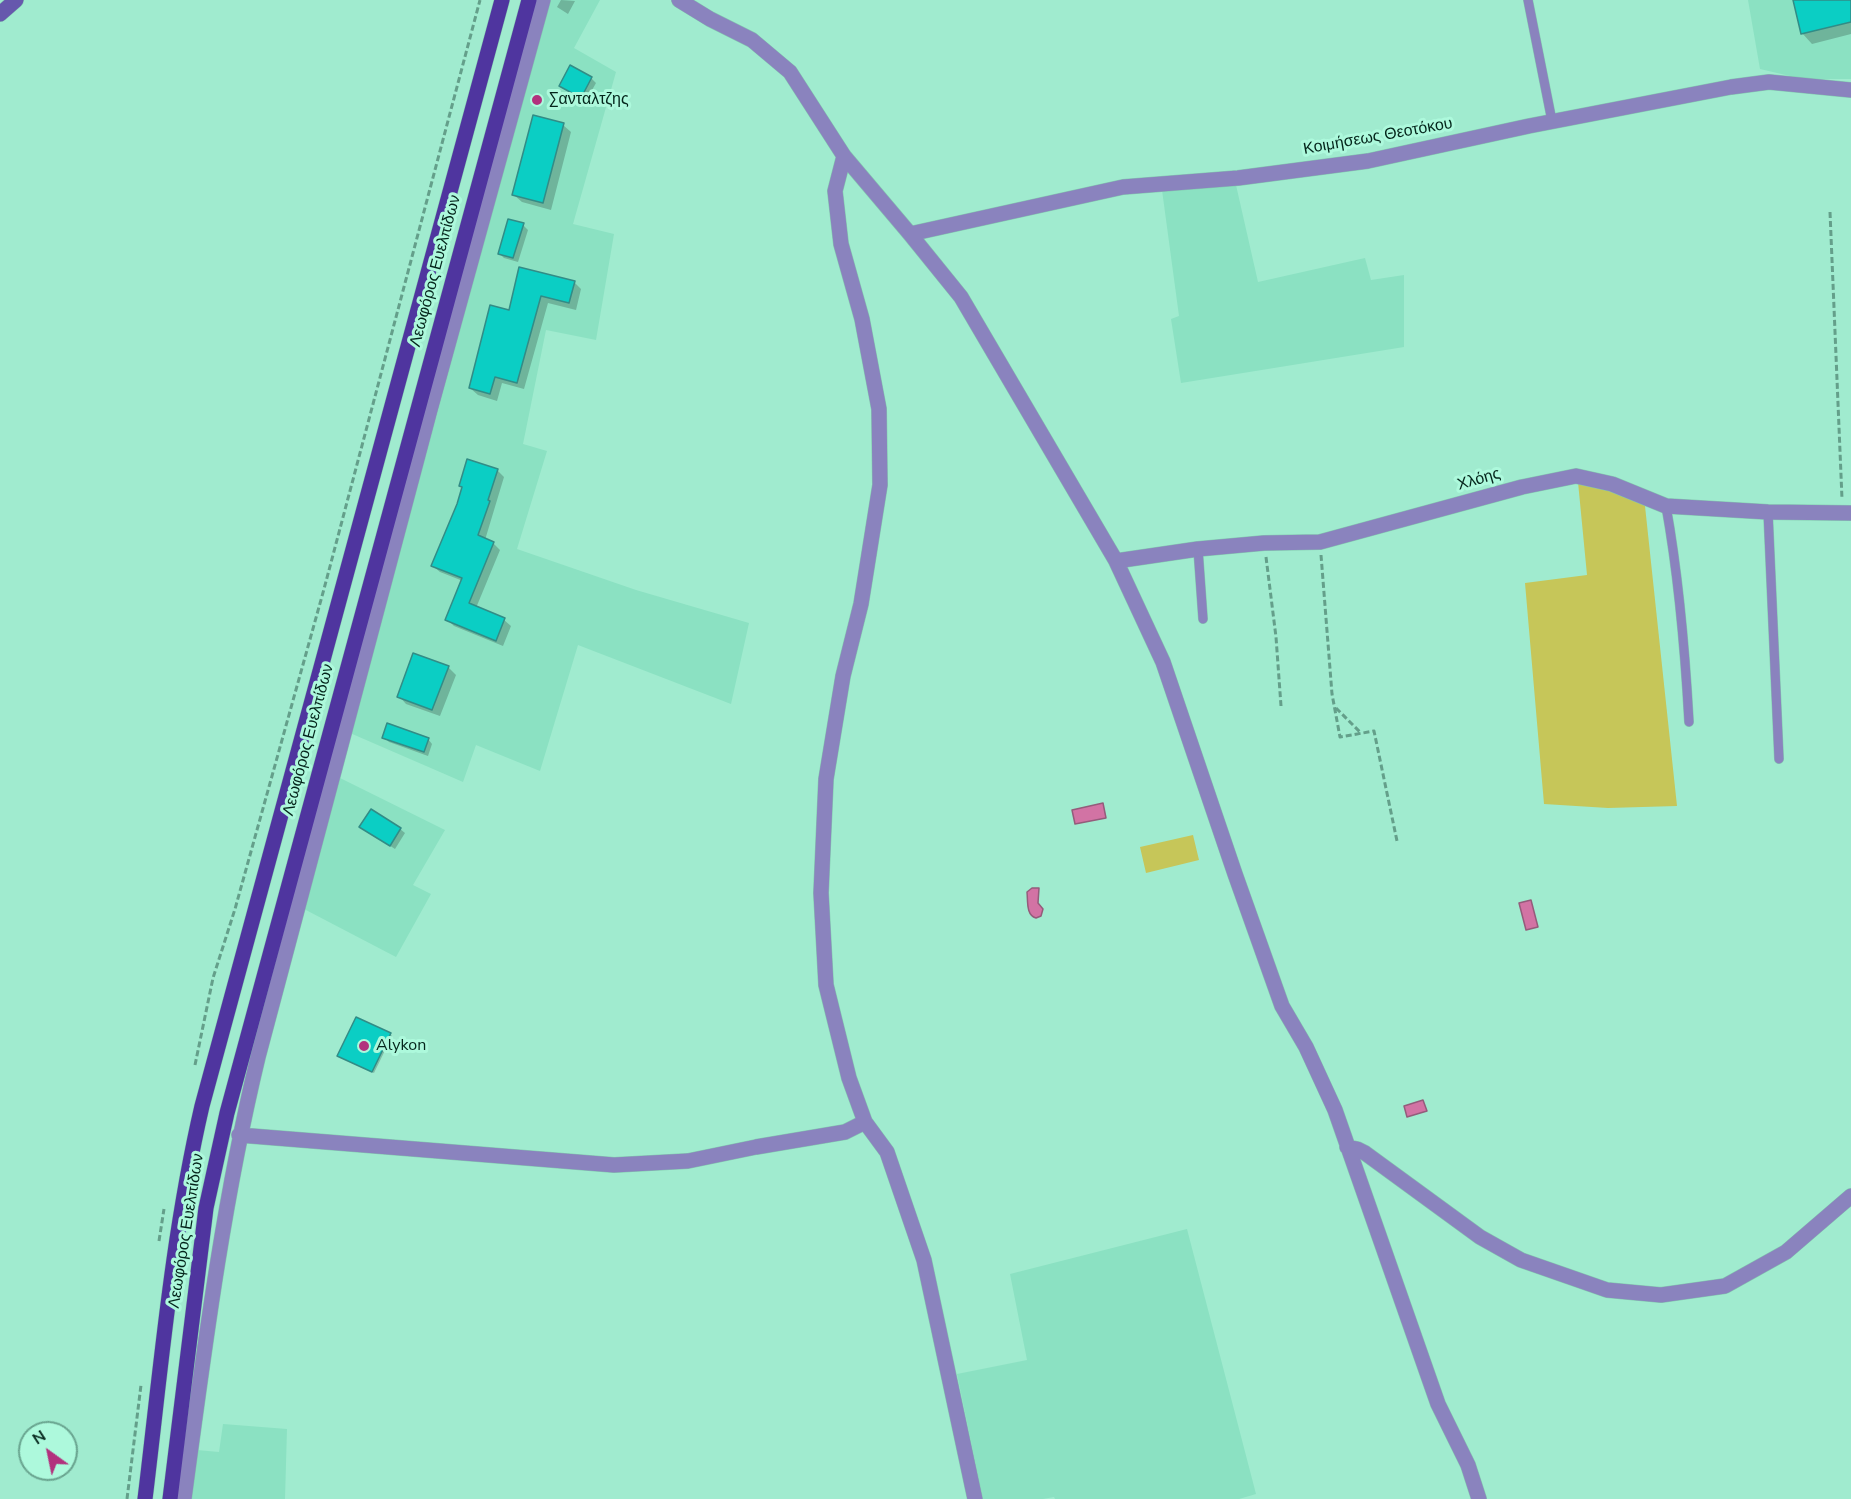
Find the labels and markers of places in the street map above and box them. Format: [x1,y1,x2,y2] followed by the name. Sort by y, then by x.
[549,90,629,110] place label: Σανταλτζης
[530,93,544,107] marker: Σανταλτζης
[376,1036,426,1056] place label: Alykon
[357,1039,371,1053] marker: Alykon

